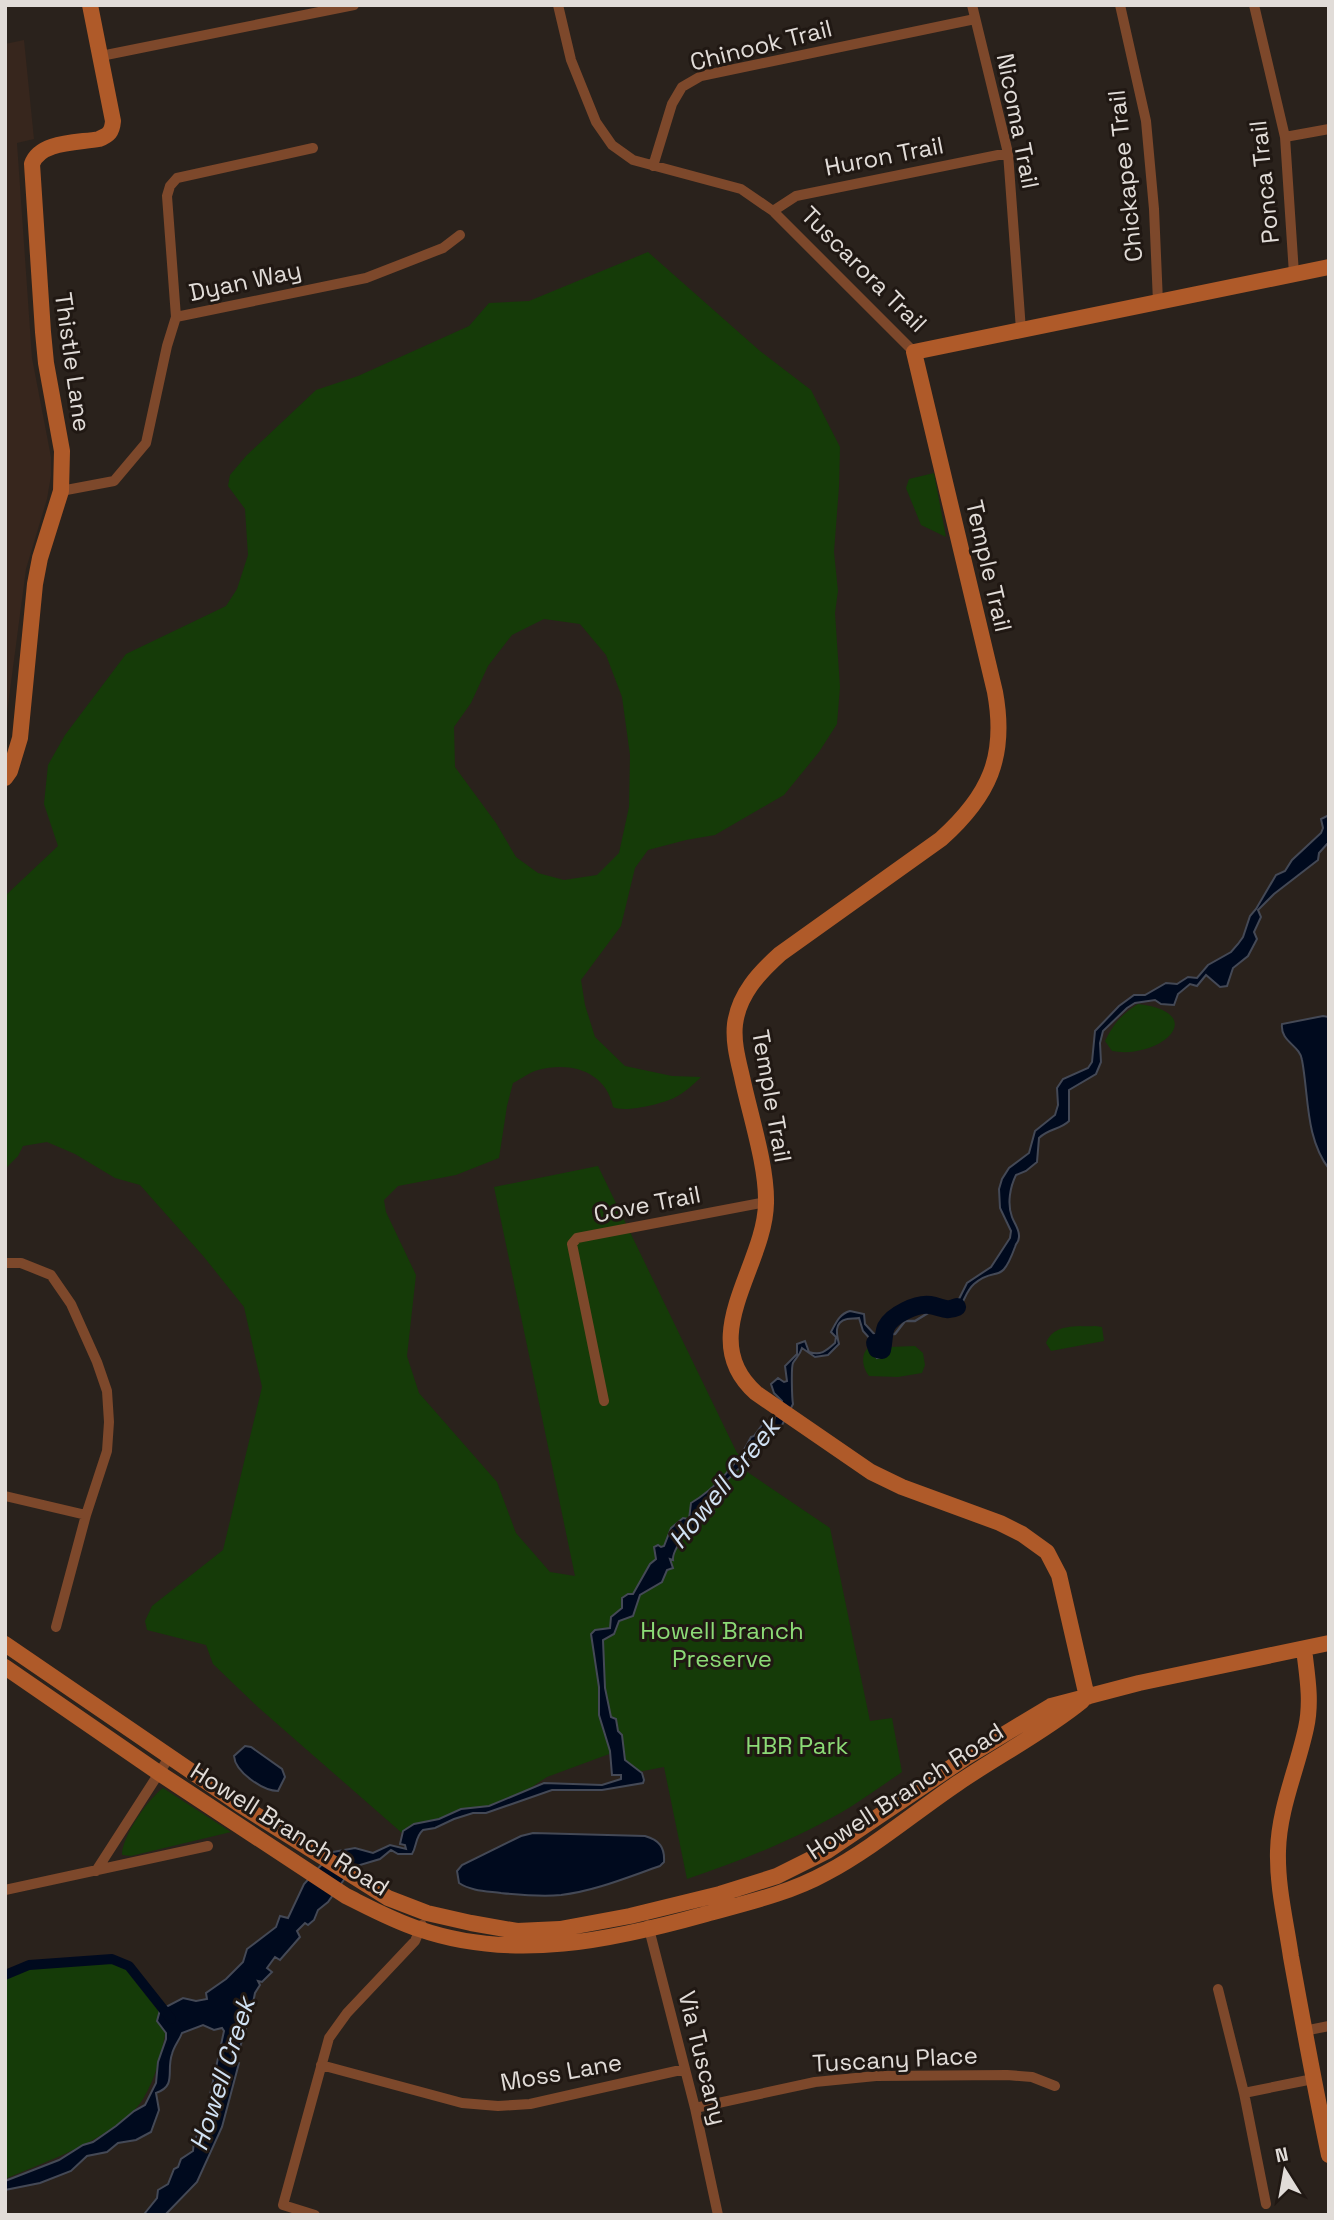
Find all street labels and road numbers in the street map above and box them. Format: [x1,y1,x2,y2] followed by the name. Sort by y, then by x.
[687,12,835,78] street label: Chinook Trail
[990,51,1046,191] street label: Nicoma Trail
[1101,88,1149,264] street label: Chickapee Trail
[1242,119,1286,245] street label: Ponca Trail
[822,129,946,183] street label: Huron Trail
[794,199,934,339] street label: Tuscarora Trail
[186,254,304,308] street label: Dyan Way
[48,290,98,434] street label: Thistle Lane
[959,497,1019,635] street label: Temple Trail
[745,1027,799,1165] street label: Temple Trail
[591,1178,703,1230] street label: Cove Trail
[801,1716,1009,1866] street label: Howell Branch Road
[185,1755,395,1903] street label: Howell Branch Road
[671,1988,735,2128] street label: Via Tuscany
[812,2039,978,2079] street label: Tuscany Place
[498,2046,624,2098] street label: Moss Lane

